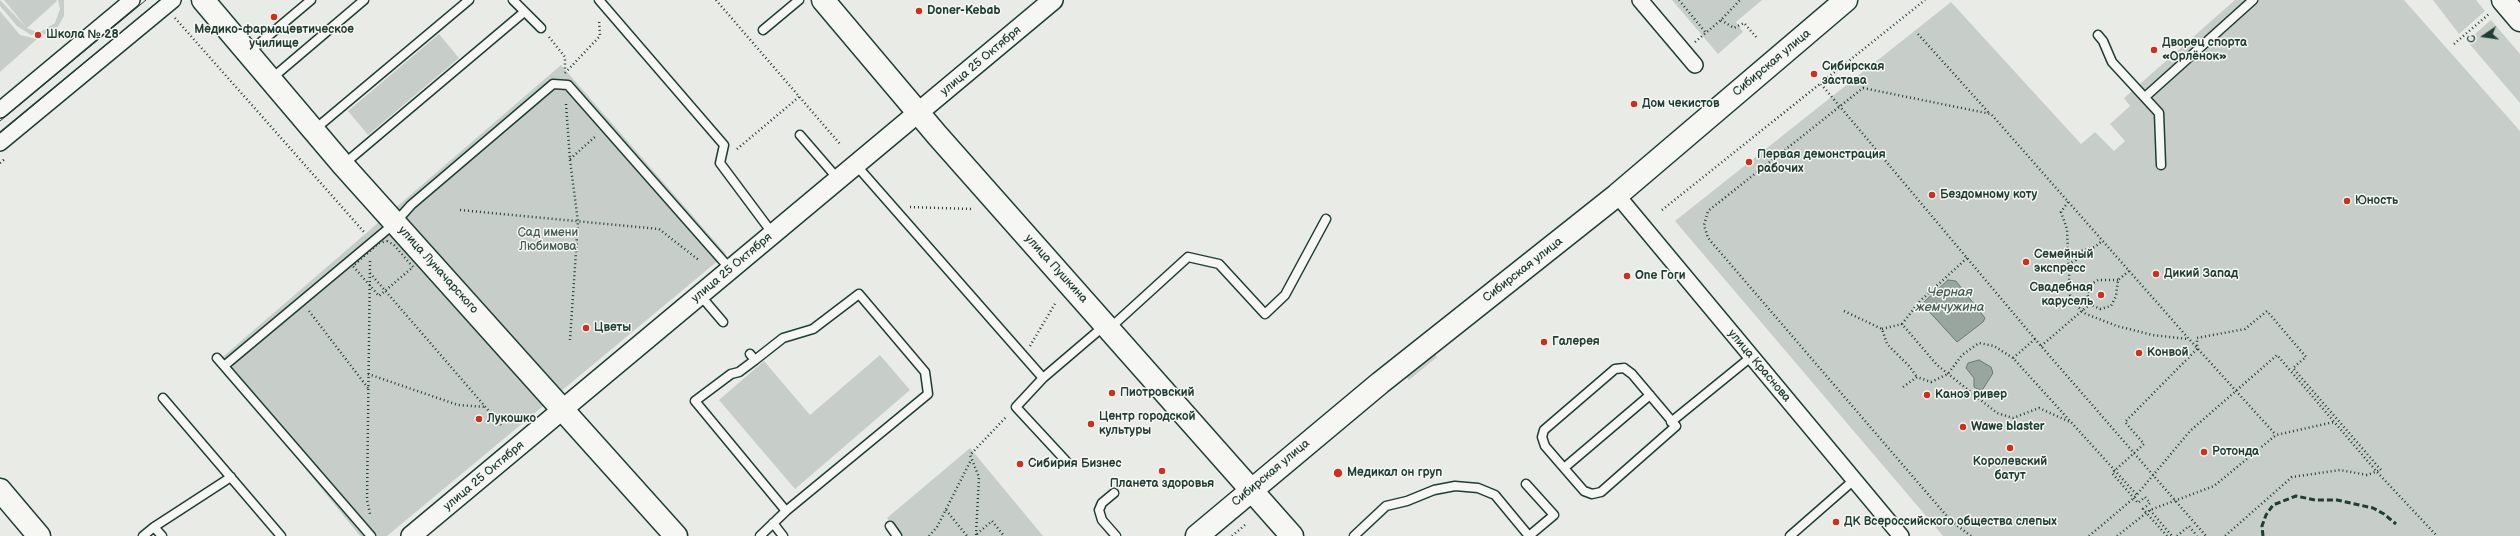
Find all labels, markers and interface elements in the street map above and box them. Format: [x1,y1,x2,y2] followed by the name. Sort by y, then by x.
[927,4,1000,18] place label: Doner-Kebab
[914,6,924,16] marker: Doner-Kebab
[269,12,279,22] marker: Медико-фармацевтическое училище
[2464,16,2504,56] north arrow
[194,23,354,51] place label: Медико-фармацевтическое училище
[938,23,1024,99] street label: улица 25 Октября
[1730,26,1814,100] street label: Сибирская улица
[46,28,119,42] place label: Школа № 28
[33,30,43,40] marker: Школа № 28
[2465,34,2479,44] text: С
[2162,36,2247,64] place label: Дворец спорта «Орлёнок»
[2149,45,2159,55] marker: Дворец спорта «Орлёнок»
[1822,60,1884,88] place label: Сибирская застава
[1809,69,1819,79] marker: Сибирская застава
[1642,97,1719,111] place label: Дом чекистов
[1629,99,1639,109] marker: Дом чекистов
[1757,148,1886,176] place label: Первая демонстрация рабочих
[1744,157,1754,167] marker: Первая демонстрация рабочих
[1940,188,2037,202] place label: Бездомному коту
[1927,190,1937,200] marker: Бездомному коту
[2355,194,2398,208] place label: Юность
[2342,196,2352,206] marker: Юность
[395,223,481,317] street label: улица Луначарского
[518,226,578,254] park label: Сад имени Любимова
[689,230,775,306] street label: улица 25 Октября
[1021,232,1091,306] street label: улица Пушкина
[1480,234,1566,306] street label: Сибирская улица
[2034,248,2093,276] place label: Семейный экспресс
[2021,257,2031,267] marker: Семейный экспресс
[2164,267,2238,281] place label: Дикий Запад
[1635,269,1685,283] place label: One Гоги
[2151,269,2161,279] marker: Дикий Запад
[1622,271,1632,281] marker: One Гоги
[2029,281,2093,309] place label: Свадебная карусель
[1916,285,1984,316] water label: Черная жемчужина
[2096,290,2106,300] marker: Свадебная карусель
[594,321,631,335] place label: Цветы
[581,323,591,333] marker: Цветы
[1724,327,1794,405] street label: улица Краснова
[1552,335,1600,349] place label: Галерея
[1539,337,1549,347] marker: Галерея
[2147,346,2189,360] place label: Конвой
[2134,348,2144,358] marker: Конвой
[1120,386,1194,400] place label: Пиотровский
[1107,388,1117,398] marker: Пиотровский
[1935,388,2007,402] place label: Каноэ ривер
[1922,390,1932,400] marker: Каноэ ривер
[1099,410,1195,438] place label: Центр городской культуры
[487,412,536,426] place label: Лукошко
[474,414,484,424] marker: Лукошко
[1086,419,1096,429] marker: Центр городской культуры
[1971,420,2045,434] place label: Wawe blaster
[1958,422,1968,432] marker: Wawe blaster
[1229,436,1313,510] street label: Сибирская улица
[441,438,527,514] street label: улица 25 Октября
[2005,443,2015,453] marker: Королевский батут
[2212,445,2259,459] place label: Ротонда
[2199,447,2209,457] marker: Ротонда
[1973,455,2047,483] place label: Королевский батут
[1028,457,1122,471] place label: Сибирия Бизнес
[1015,459,1025,469] marker: Сибирия Бизнес
[1157,466,1167,476] marker: Планета здоровья
[1347,466,1442,480] place label: Медикал он груп
[1332,467,1344,479] marker: Медикал он груп
[1110,477,1214,491] place label: Планета здоровья
[1844,515,2057,529] place label: ДК Всероссийского общества слепых
[1831,517,1841,527] marker: ДК Всероссийского общества слепых

